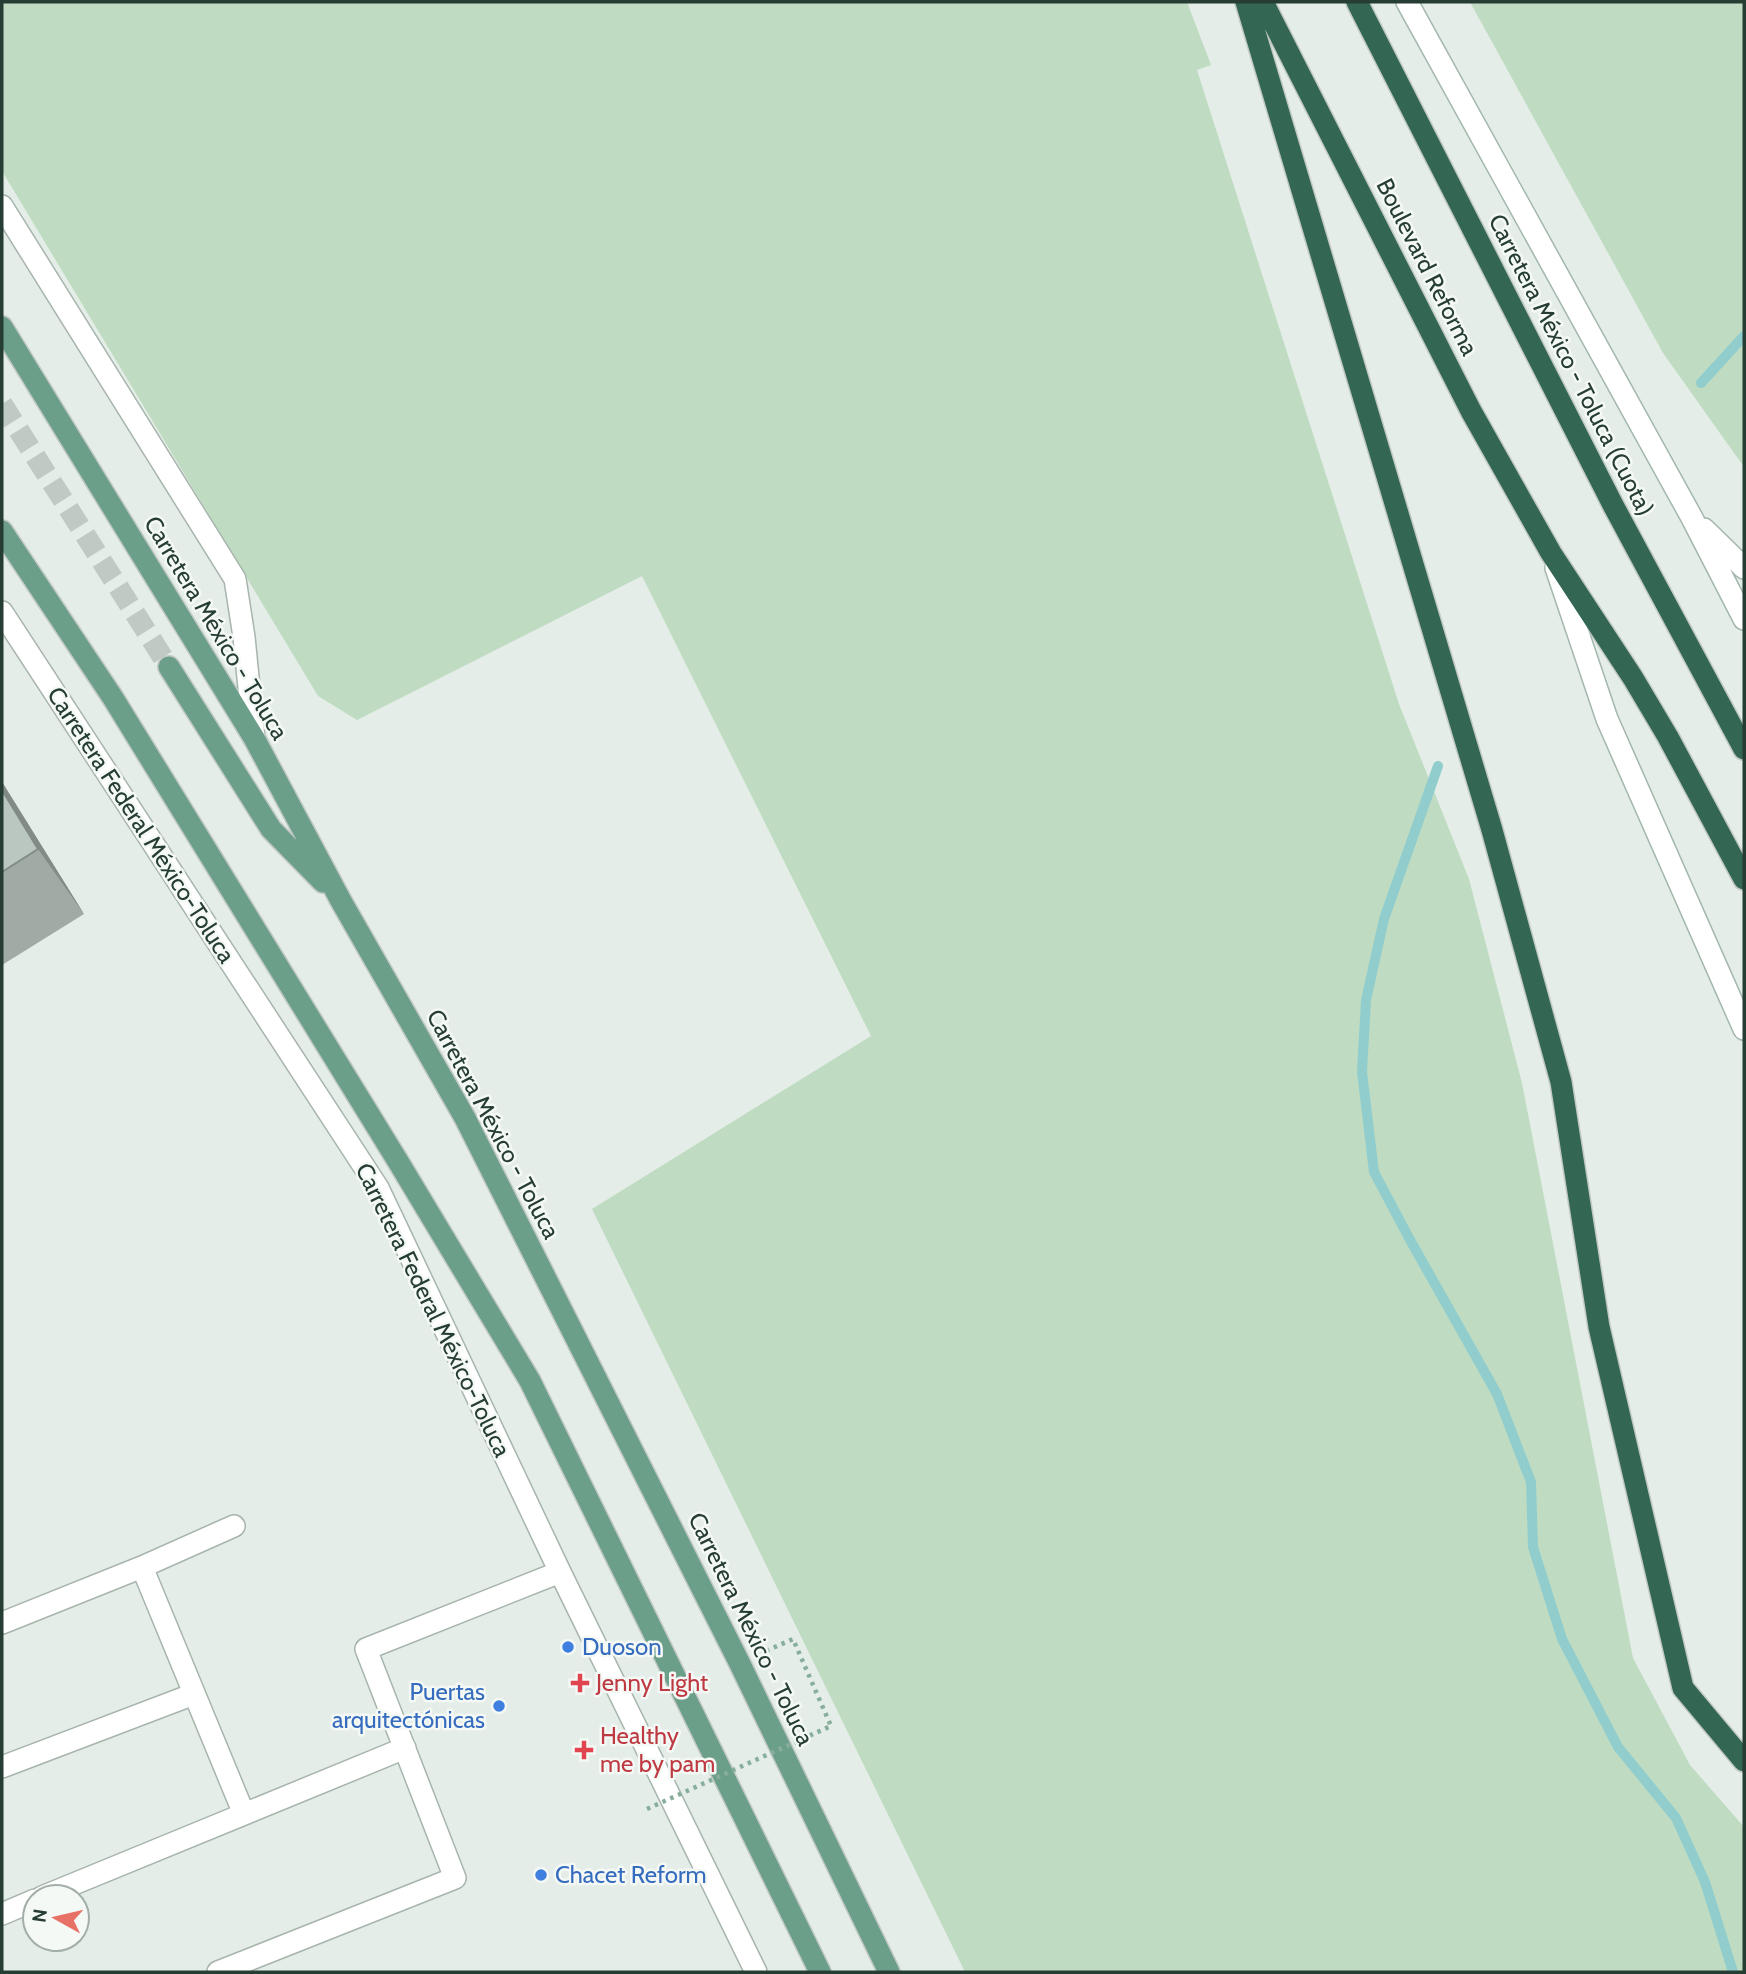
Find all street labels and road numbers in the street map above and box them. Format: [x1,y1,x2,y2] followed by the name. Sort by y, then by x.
[1370,174,1485,360] street label: Boulevard Reforma
[1483,209,1660,520] street label: Carretera México - Toluca (Cuota)
[138,511,295,745] street label: Carretera México - Toluca
[41,681,242,969] street label: Carretera Federal México-Toluca
[421,1004,566,1244] street label: Carretera México - Toluca
[350,1158,518,1462] street label: Carretera Federal México-Toluca
[682,1508,821,1750] street label: Carretera México - Toluca

